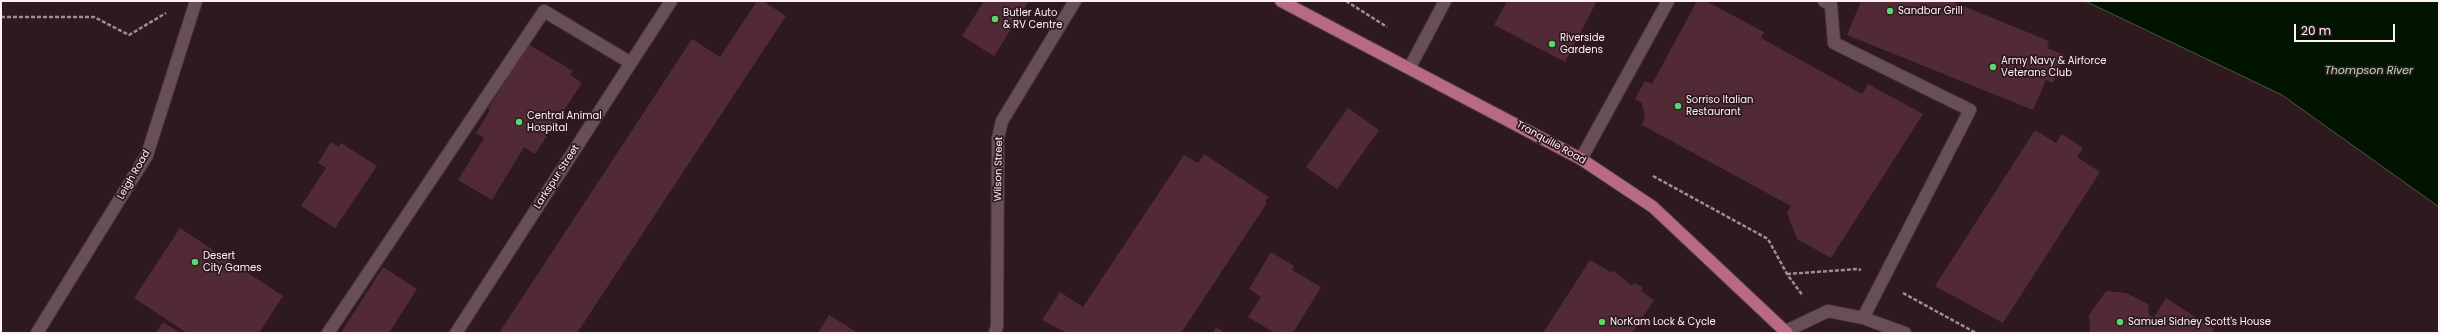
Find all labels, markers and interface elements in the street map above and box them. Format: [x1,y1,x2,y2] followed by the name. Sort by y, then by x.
[1898,5,1963,17] place label: Sandbar Grill
[1885,6,1895,16] marker: Sandbar Grill
[1003,7,1062,30] place label: Butler Auto & RV Centre
[990,14,1000,24] marker: Butler Auto & RV Centre
[2296,16,2397,42] scale bar
[2301,22,2331,39] text: 20 m
[1560,32,1605,56] place label: Riverside Gardens
[1547,39,1557,49] marker: Riverside Gardens
[2001,55,2106,78] place label: Army Navy & Airforce Veterans Club
[1988,62,1998,72] marker: Army Navy & Airforce Veterans Club
[2325,64,2413,78] water label: Thompson River
[1686,94,1753,118] place label: Sorriso Italian Restaurant
[1673,101,1683,111] marker: Sorriso Italian Restaurant
[527,110,602,134] place label: Central Animal Hospital
[514,117,524,127] marker: Central Animal Hospital
[1514,119,1588,167] street label: Tranquille Road
[992,137,1006,201] street label: Wilson Street
[532,143,582,211] street label: Larkspur Street
[115,148,153,202] street label: Leigh Road
[203,250,261,274] place label: Desert City Games
[190,257,200,267] marker: Desert City Games
[1610,316,1716,328] place label: NorKam Lock & Cycle
[2128,316,2271,328] place label: Samuel Sidney Scott's House
[1597,317,1607,327] marker: NorKam Lock & Cycle
[2115,317,2125,327] marker: Samuel Sidney Scott's House

